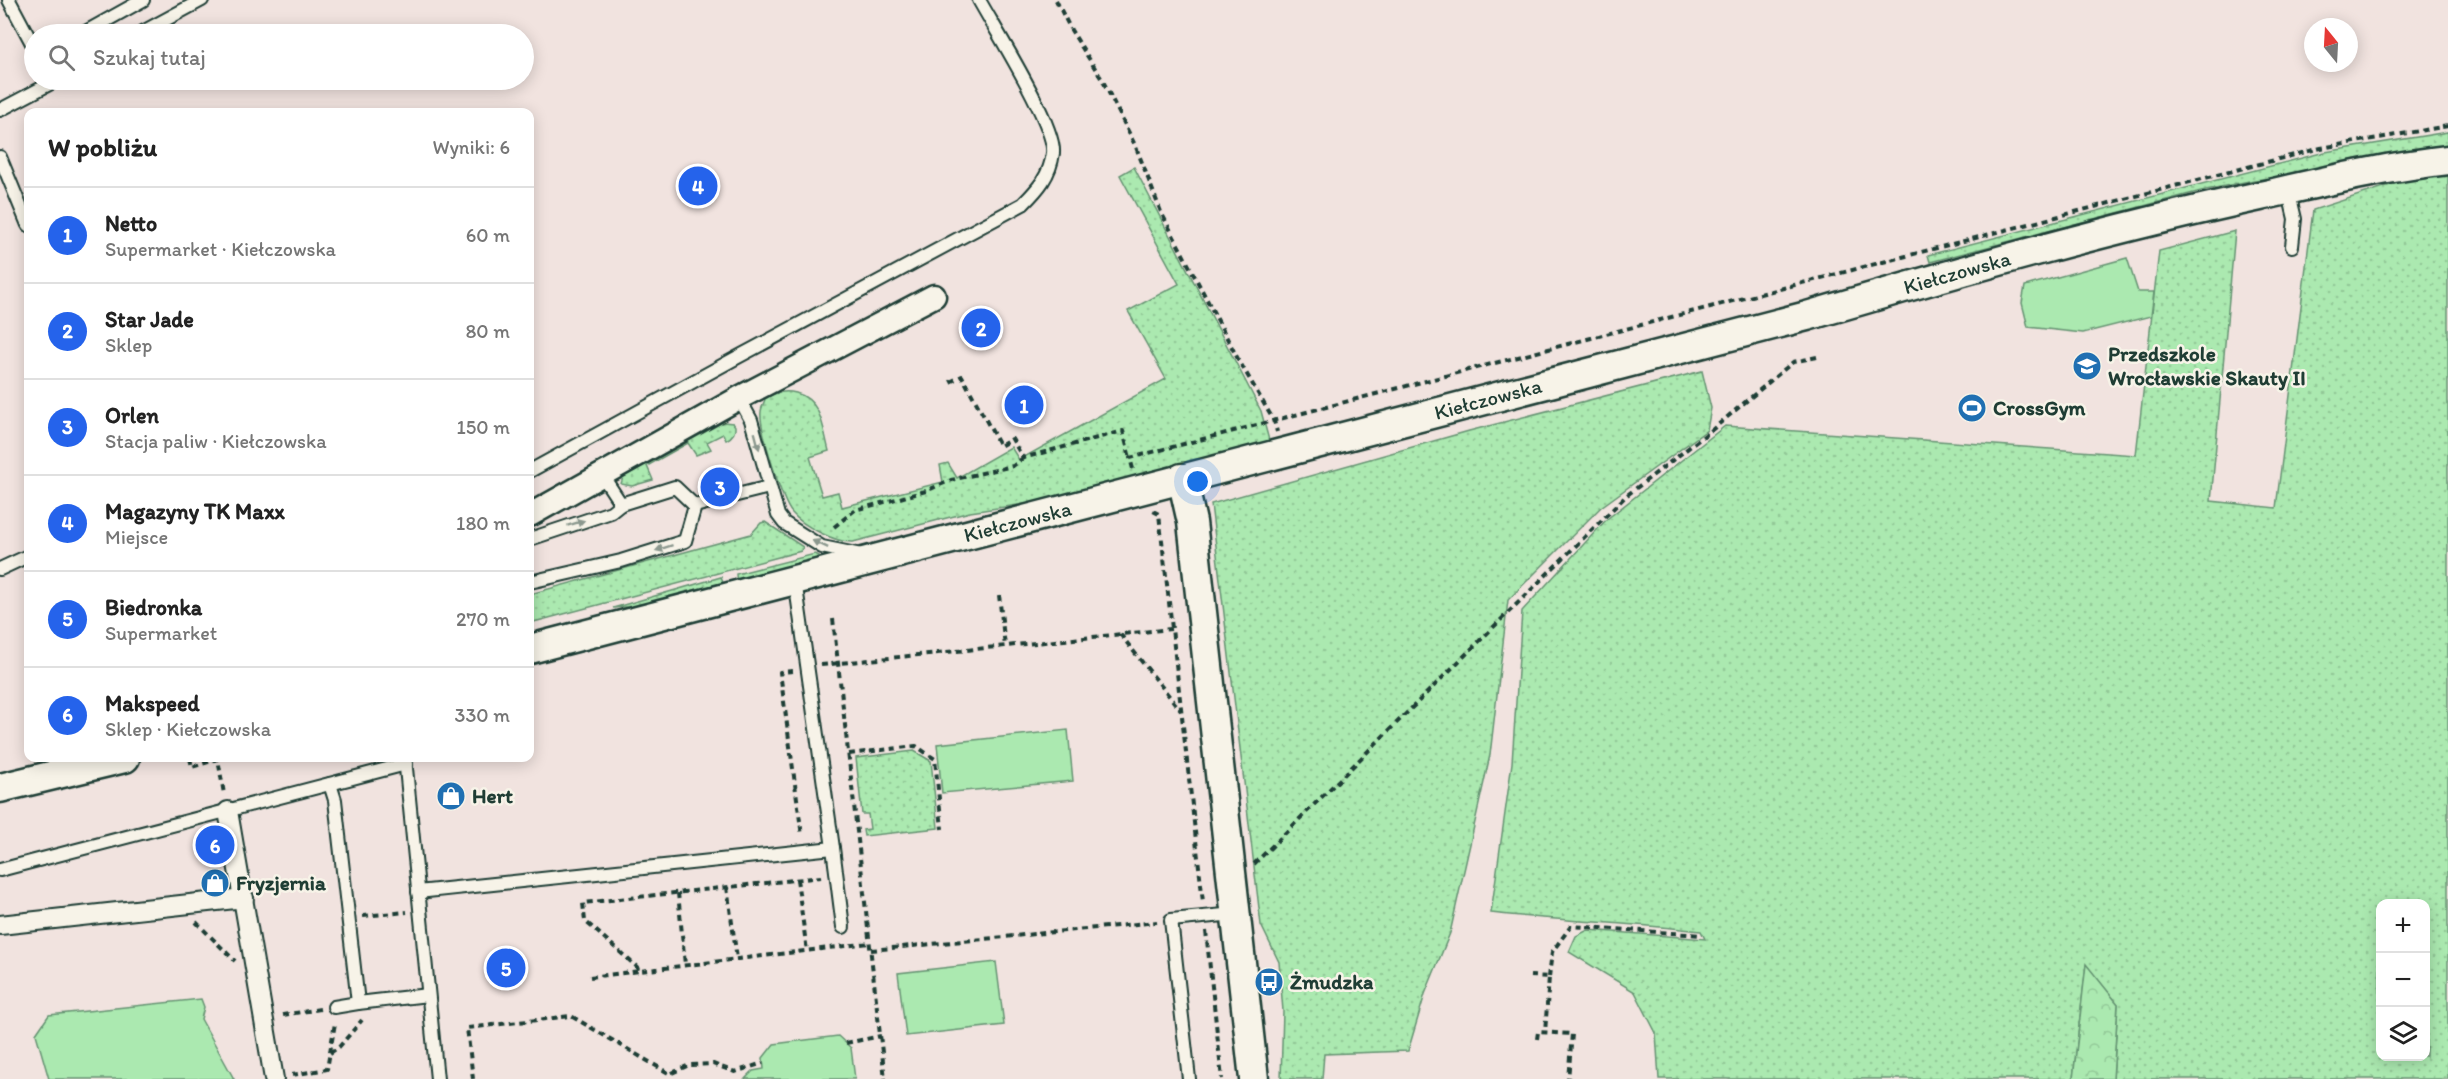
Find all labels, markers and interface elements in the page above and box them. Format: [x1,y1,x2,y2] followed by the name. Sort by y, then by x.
[2304,18,2358,72] north arrow
[24,24,534,90] search box
[45,41,78,74] icon: search
[93,44,206,71] text: Szukaj tutaj
[48,131,157,163] text: W pobliżu
[432,135,510,159] text: Wyniki: 6
[678,164,718,208] pin: 4
[105,210,157,237] text: Netto
[63,223,72,247] text: 1
[466,223,510,247] text: 60 m
[105,237,336,261] text: Supermarket · Kiełczowska
[1901,245,2014,299] street label: Kiełczowska
[105,306,194,333] text: Star Jade
[962,306,1000,350] pin: 2
[62,319,73,343] text: 2
[465,319,510,343] text: 80 m
[105,333,152,357] text: Sklep
[2108,341,2306,391] place label: Przedszkole Wrocławskie Skauty II
[2071,350,2103,382] school or university icon: Przedszkole Wrocławskie Skauty II
[1431,373,1544,425] street label: Kiełczowska
[1004,382,1044,428] pin: 1
[1956,392,1988,424] sports icon: CrossGym
[1993,395,2087,421] place label: CrossGym
[105,402,159,429] text: Orlen
[62,415,73,439] text: 3
[457,415,510,439] text: 150 m
[105,429,327,453] text: Stacja paliw · Kiełczowska
[753,432,762,450] one-way arrow
[700,464,740,510] pin: 3
[1183,467,1212,496] your location
[961,495,1074,547] street label: Kiełczowska
[105,498,285,525] text: Magazyny TK Maxx
[61,511,74,535] text: 4
[456,511,510,535] text: 180 m
[567,518,585,527] one-way arrow
[105,525,168,549] text: Miejsce
[811,539,829,549] one-way arrow
[655,543,673,553] one-way arrow
[105,594,202,621] text: Biedronka
[62,607,73,631] text: 5
[456,607,510,631] text: 270 m
[105,621,217,645] text: Supermarket
[105,690,200,717] text: Makspeed
[62,703,73,727] text: 6
[455,703,510,727] text: 330 m
[105,717,271,741] text: Sklep · Kiełczowska
[435,780,467,812] shop icon: Hert
[472,783,513,808] place label: Hert
[196,822,234,868] pin: 6
[199,867,231,899] shop icon: Fryzjernia
[236,870,327,896] place label: Fryzjernia
[2376,899,2430,1061] map controls
[2376,899,2430,953] button: +
[486,946,526,990] pin: 5
[2376,953,2430,1007] button: −
[1253,966,1285,998] bus stop icon: Żmudzka
[1290,969,1374,994] place label: Żmudzka
[2376,1007,2430,1061] button: layers

